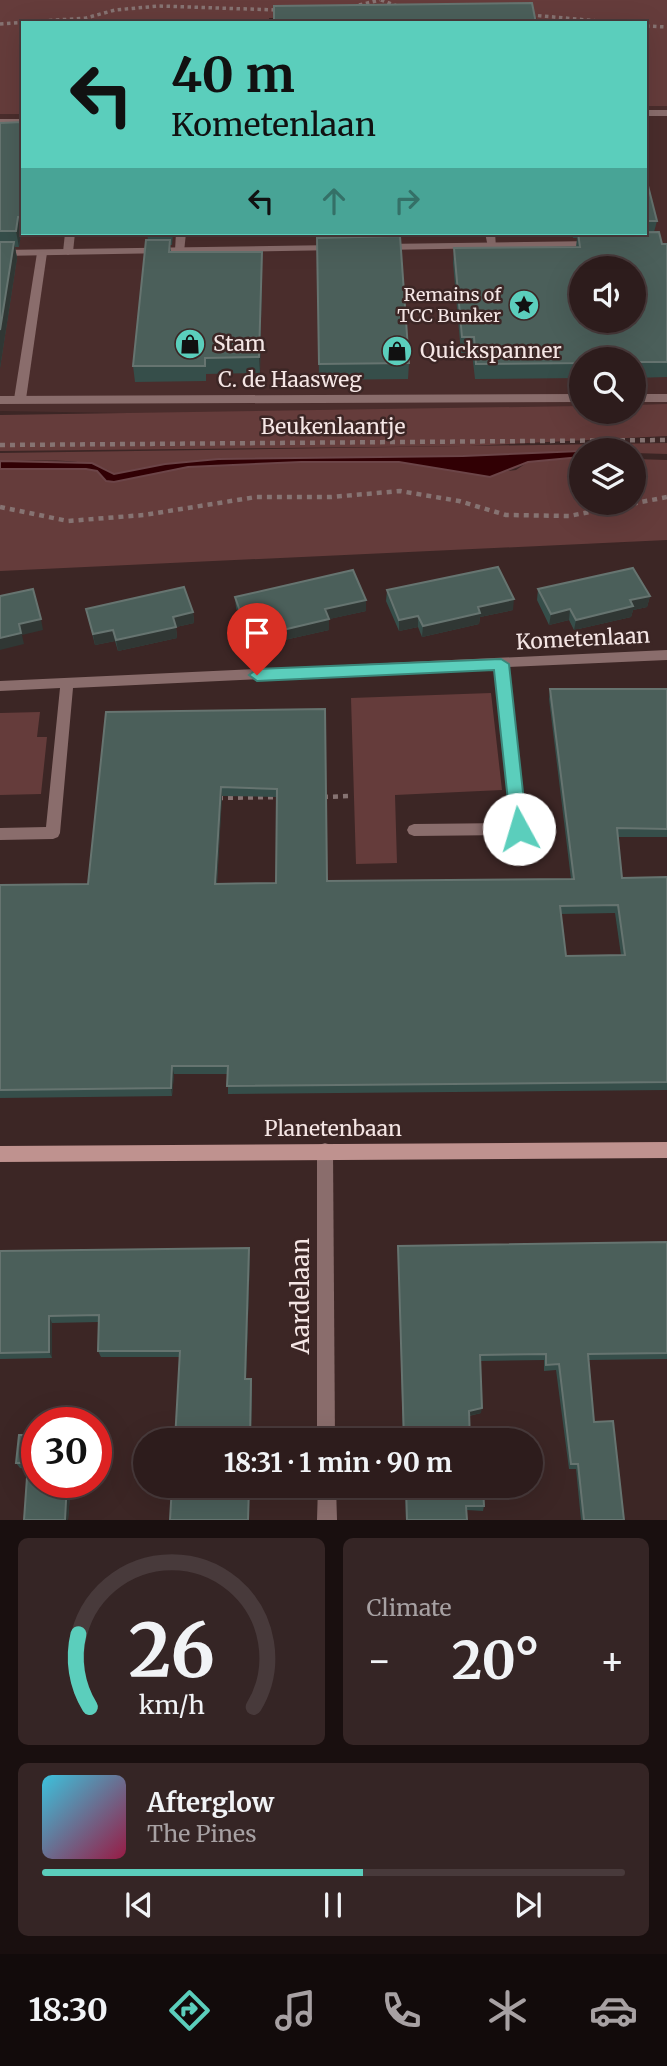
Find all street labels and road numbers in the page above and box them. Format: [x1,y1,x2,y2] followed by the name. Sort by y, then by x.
[218,366,362,393] street label: C. de Haasweg
[261,413,405,440] street label: Beukenlaantje
[515,621,651,656] street label: Kometenlaan
[264,1115,402,1142] street label: Planetenbaan
[285,1238,316,1355] street label: Aardelaan

